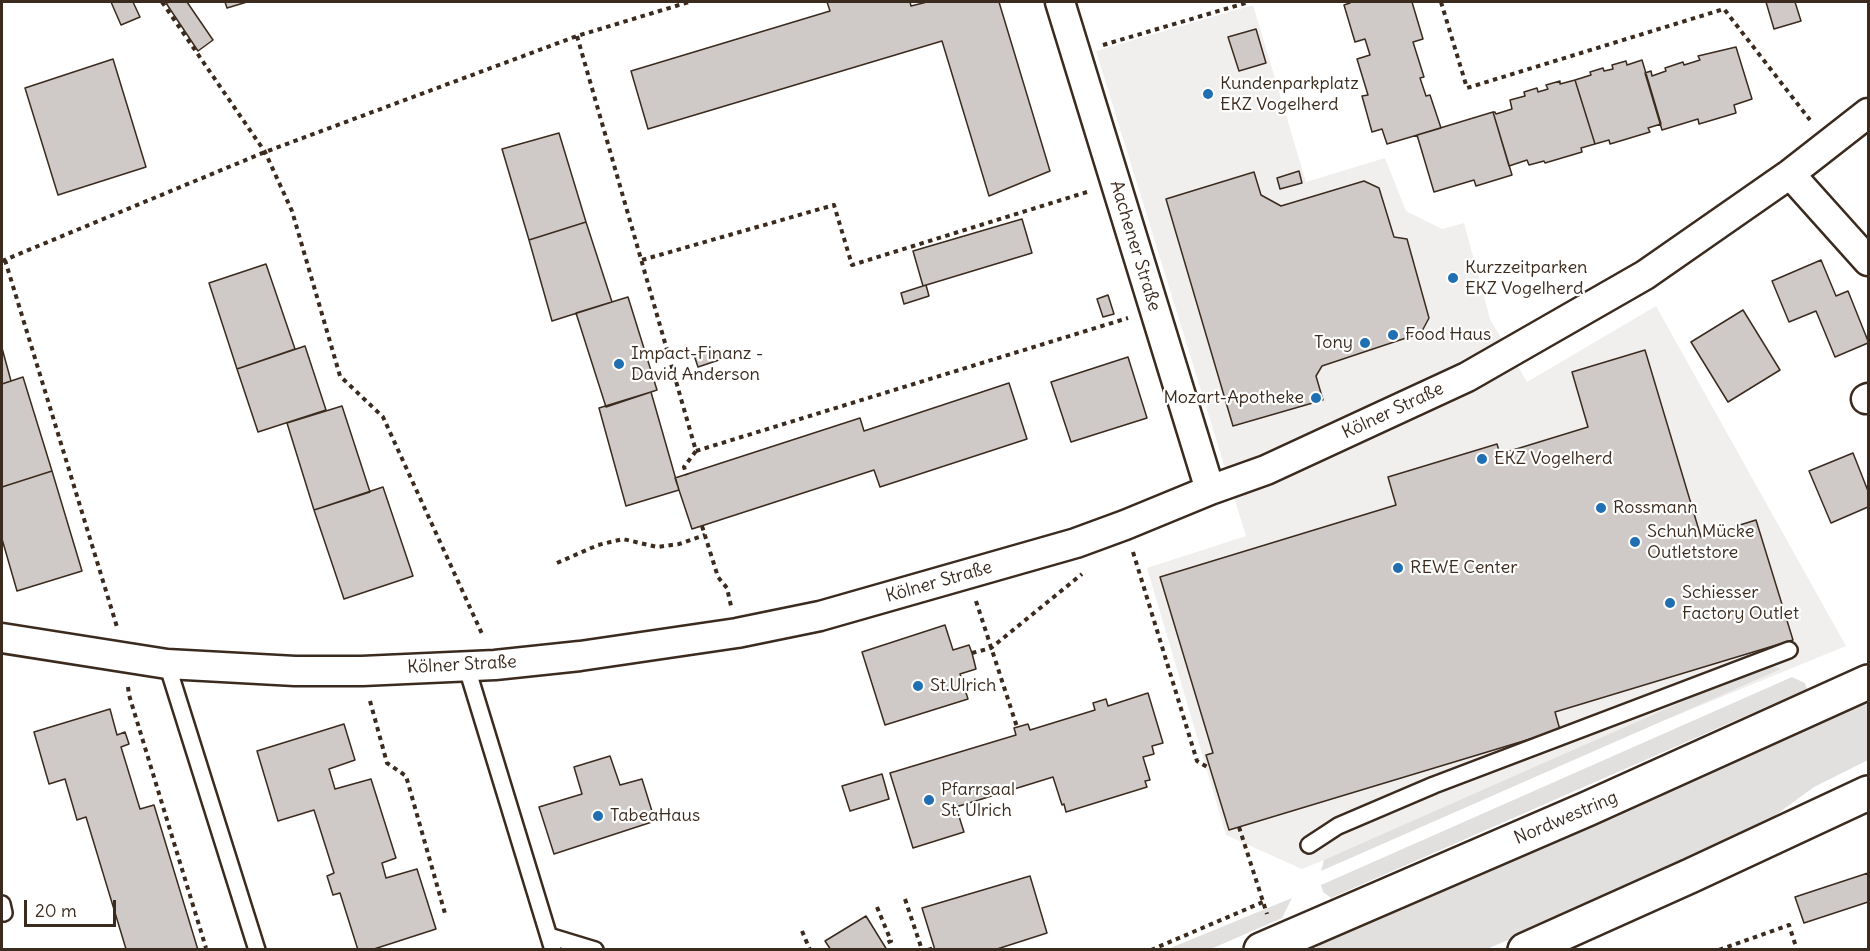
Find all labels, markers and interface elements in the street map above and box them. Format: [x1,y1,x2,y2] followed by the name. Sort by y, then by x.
[1220,73,1359,116] place label: Kundenparkplatz EKZ Vogelherd
[1201,87,1215,101] marker: Kundenparkplatz EKZ Vogelherd
[1105,178,1165,314] street label: Aachener Straße
[1465,257,1588,300] place label: Kurzzeitparken EKZ Vogelherd
[1446,271,1460,285] marker: Kurzzeitparken EKZ Vogelherd
[1405,324,1491,346] place label: Food Haus
[1386,328,1400,342] marker: Food Haus
[1314,332,1353,354] place label: Tony
[1358,336,1372,350] marker: Tony
[631,343,763,386] place label: Impact-Finanz - David Anderson
[612,357,626,371] marker: Impact-Finanz - David Anderson
[1339,378,1447,444] street label: Kölner Straße
[1163,387,1304,409] place label: Mozart-Apotheke
[1309,391,1323,405] marker: Mozart-Apotheke
[1494,448,1612,470] place label: EKZ Vogelherd
[1475,452,1489,466] marker: EKZ Vogelherd
[1613,497,1698,519] place label: Rossmann
[1594,501,1608,515] marker: Rossmann
[1647,521,1754,564] place label: Schuh Mücke Outletstore
[1628,535,1642,549] marker: Schuh Mücke Outletstore
[883,557,995,607] street label: Kölner Straße
[1410,557,1518,579] place label: REWE Center
[1391,561,1405,575] marker: REWE Center
[1682,582,1799,624] place label: Schiesser Factory Outlet
[1663,596,1677,610] marker: Schiesser Factory Outlet
[407,651,517,679] street label: Kölner Straße
[930,675,996,697] place label: St.Ulrich
[911,679,925,693] marker: St.Ulrich
[941,779,1015,822] place label: Pfarrsaal St. Ulrich
[1511,787,1621,849] street label: Nordwestring
[922,793,936,807] marker: Pfarrsaal St. Ulrich
[610,805,700,827] place label: TabeaHaus
[591,809,605,823] marker: TabeaHaus
[27,888,118,926] scale bar
[35,899,77,922] text: 20 m

